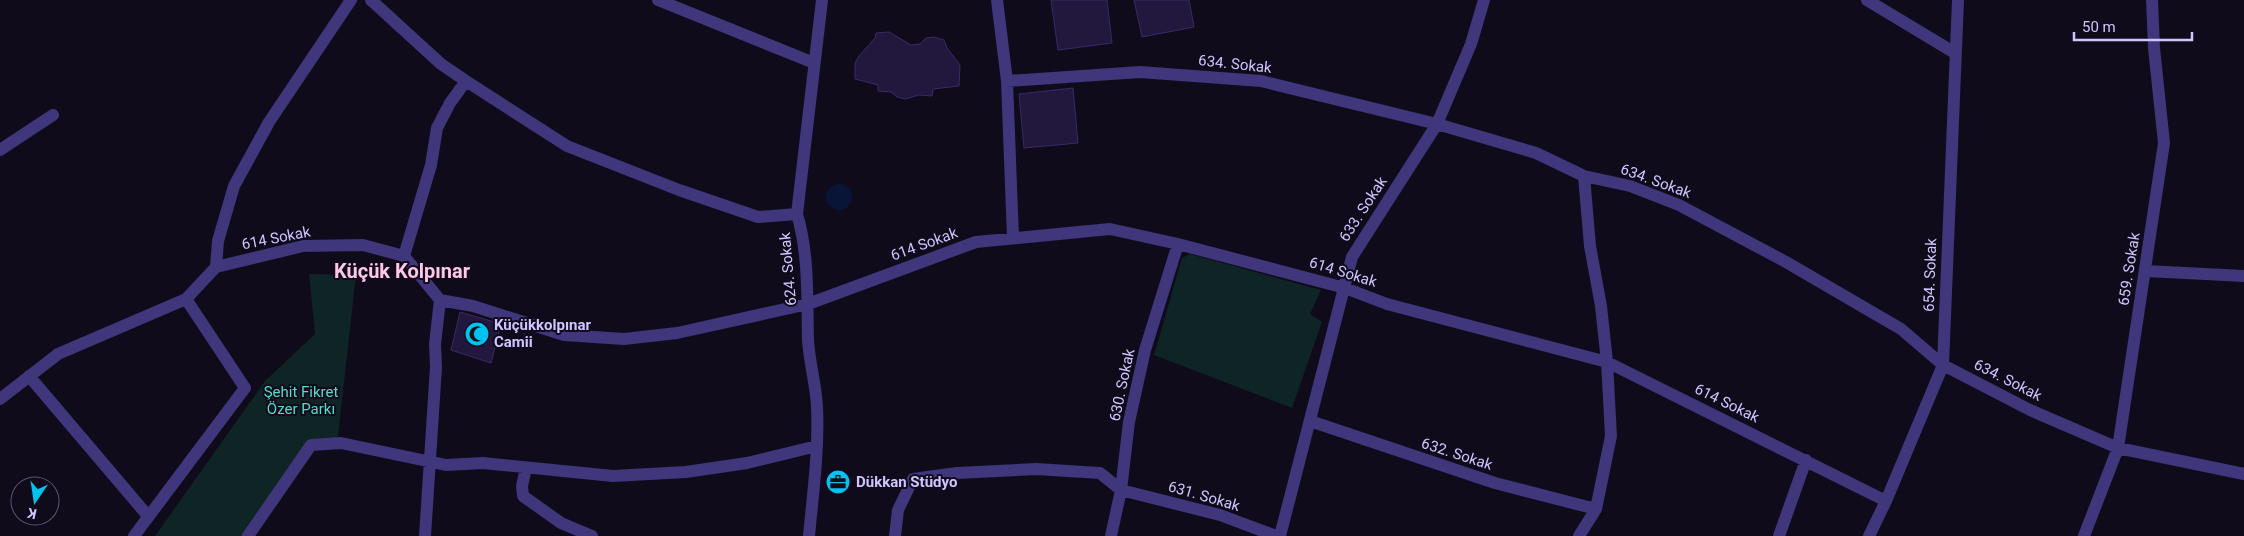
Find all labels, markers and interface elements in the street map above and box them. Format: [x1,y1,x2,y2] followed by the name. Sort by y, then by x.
[2074,10,2192,42] scale bar
[2082,18,2116,36] text: 50 m
[1197,51,1273,77] street label: 634. Sokak
[1618,160,1694,202] street label: 634. Sokak
[1335,173,1391,245] street label: 633. Sokak
[240,222,312,253] street label: 614 Sokak
[888,223,960,264] street label: 614 Sokak
[776,231,800,307] street label: 624. Sokak
[2114,231,2144,307] street label: 659. Sokak
[1920,237,1940,312] street label: 654. Sokak
[1307,253,1379,291] street label: 614 Sokak
[334,259,471,283] district label: Küçük Kolpınar
[494,316,591,351] place label: Küçükkolpınar Camii
[464,321,490,347] mosque icon: Küçükkolpınar Camii
[1106,347,1139,423] street label: 630. Sokak
[1971,355,2045,405] street label: 634. Sokak
[1692,380,1763,427] street label: 614 Sokak
[264,383,338,418] park label: Şehit Fikret Özer Parkı
[1419,434,1495,474] street label: 632. Sokak
[825,469,851,495] office icon: Dükkan Stüdyo
[856,473,957,491] place label: Dükkan Stüdyo
[10,476,60,526] north arrow
[1166,477,1242,515] street label: 631. Sokak
[26,505,38,522] text: K

